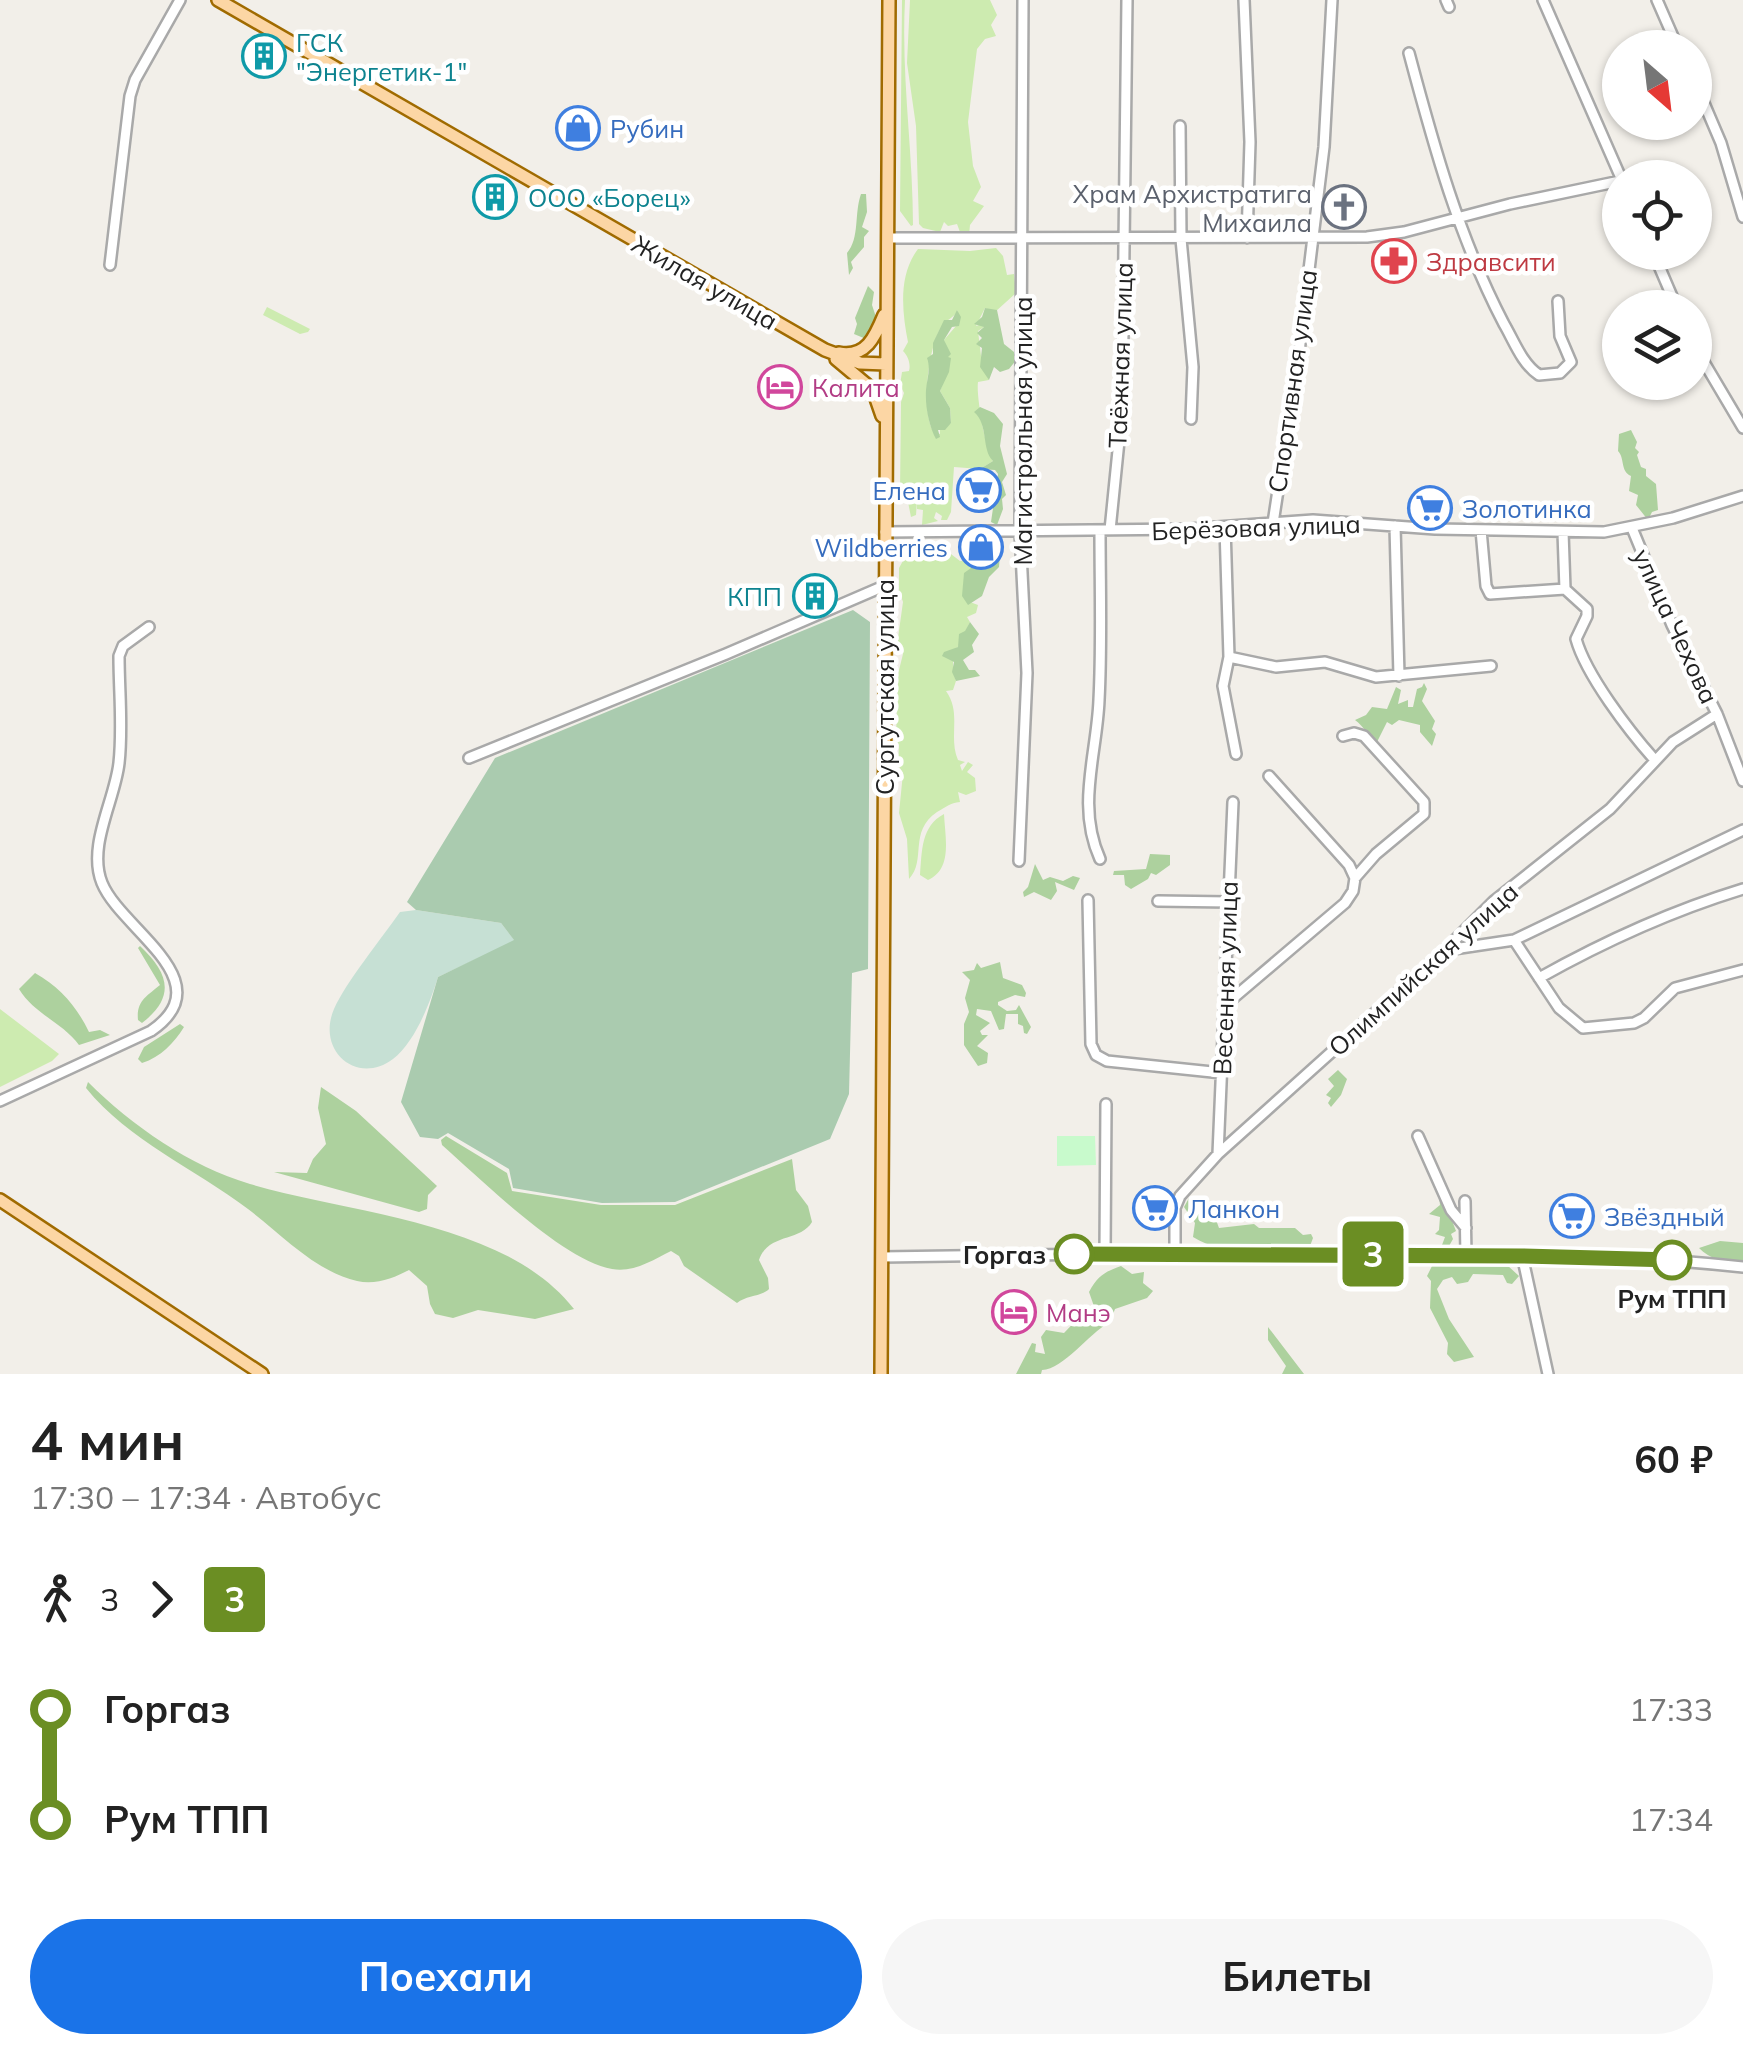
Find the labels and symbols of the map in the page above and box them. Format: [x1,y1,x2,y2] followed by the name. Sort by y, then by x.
[296,27,467,87] place label: ГСК "Энергетик-1"
[1602,30,1712,140] north arrow
[241,33,287,79] building icon: ГСК "Энергетик-1"
[555,105,601,151] shop icon: Рубин
[610,113,684,144] place label: Рубин
[472,174,518,220] building icon: ООО «Борец»
[1073,178,1312,238] place label: Храм Архистратига Михаила
[528,182,691,213] place label: ООО «Борец»
[1321,184,1367,230] church icon: Храм Архистратига Михаила
[627,228,783,336] street label: Жилая улица
[1371,238,1417,284] pharmacy icon: Здравсити
[1426,246,1556,277] place label: Здравсити
[1101,262,1139,448] street label: Таёжная улица
[1261,267,1323,495] street label: Спортивная улица
[1007,297,1038,565] street label: Магистральная улица
[757,364,803,410] hotel icon: Калита
[812,372,900,403] place label: Калита
[956,467,1002,513] supermarket icon: Елена
[873,475,946,506] place label: Елена
[1407,485,1453,531] supermarket icon: Золотинка
[1462,493,1592,524] place label: Золотинка
[1151,508,1361,546] street label: Берёзовая улица
[958,524,1004,570] shop icon: Wildberries
[815,532,948,563] place label: Wildberries
[1627,544,1725,708] street label: улица Чехова
[792,573,838,619] building icon: КПП
[869,579,900,795] street label: Сургутская улица
[727,581,782,612] place label: КПП
[1322,876,1524,1062] street label: Олимпийская улица
[1206,880,1244,1076] street label: Весенняя улица
[1132,1185,1178,1231] supermarket icon: Ланкон
[1188,1193,1280,1224] place label: Ланкон
[1549,1193,1595,1239] supermarket icon: Звёздный
[1604,1201,1725,1232] place label: Звёздный
[1340,1222,1406,1286] line badge: 3
[1055,1235,1093,1273] marker: Горгаз
[963,1239,1046,1270] place label: Горгаз
[1653,1241,1691,1279] marker: Рум ТПП
[1617,1283,1727,1314] place label: Рум ТПП
[991,1289,1037,1335] hotel icon: Манэ
[1046,1297,1111,1328] place label: Манэ

